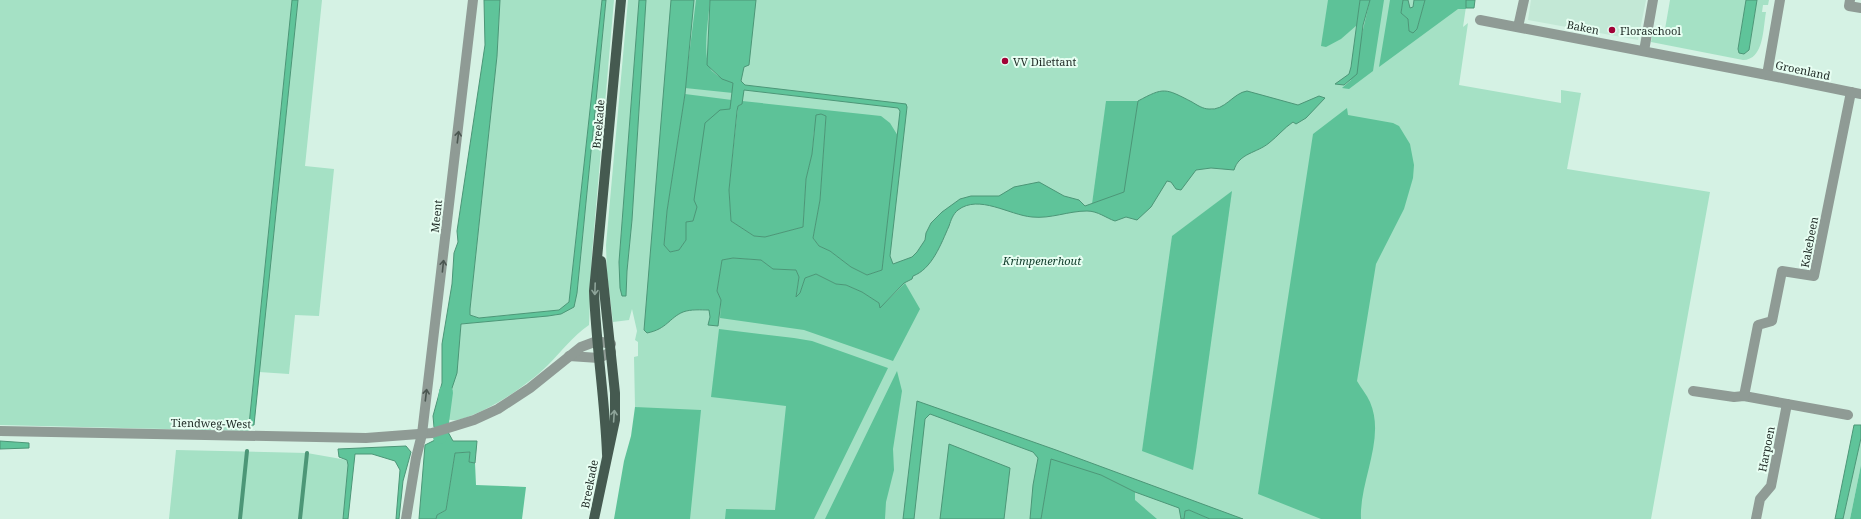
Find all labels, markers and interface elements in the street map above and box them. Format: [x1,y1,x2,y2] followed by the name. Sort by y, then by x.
[1566,17,1600,37] street label: Baken
[1620,23,1681,38] place label: Floraschool
[1607,25,1617,35] marker: Floraschool
[1013,54,1077,69] place label: VV Dilettant
[1000,56,1010,66] marker: VV Dilettant
[1774,57,1832,83] street label: Groenland
[588,99,608,149] street label: Breekade
[454,131,462,144] one-way arrow
[427,199,445,233] street label: Meent
[1797,215,1821,269] street label: Kakebeen
[1002,253,1082,268] park label: Krimpenerhout
[439,260,447,273] one-way arrow
[591,282,599,295] one-way arrow
[423,389,430,402] one-way arrow
[611,410,618,423] one-way arrow
[171,415,251,431] street label: Tiendweg-West
[1754,425,1778,473] street label: Harpoen
[577,458,601,510] street label: Breekade

